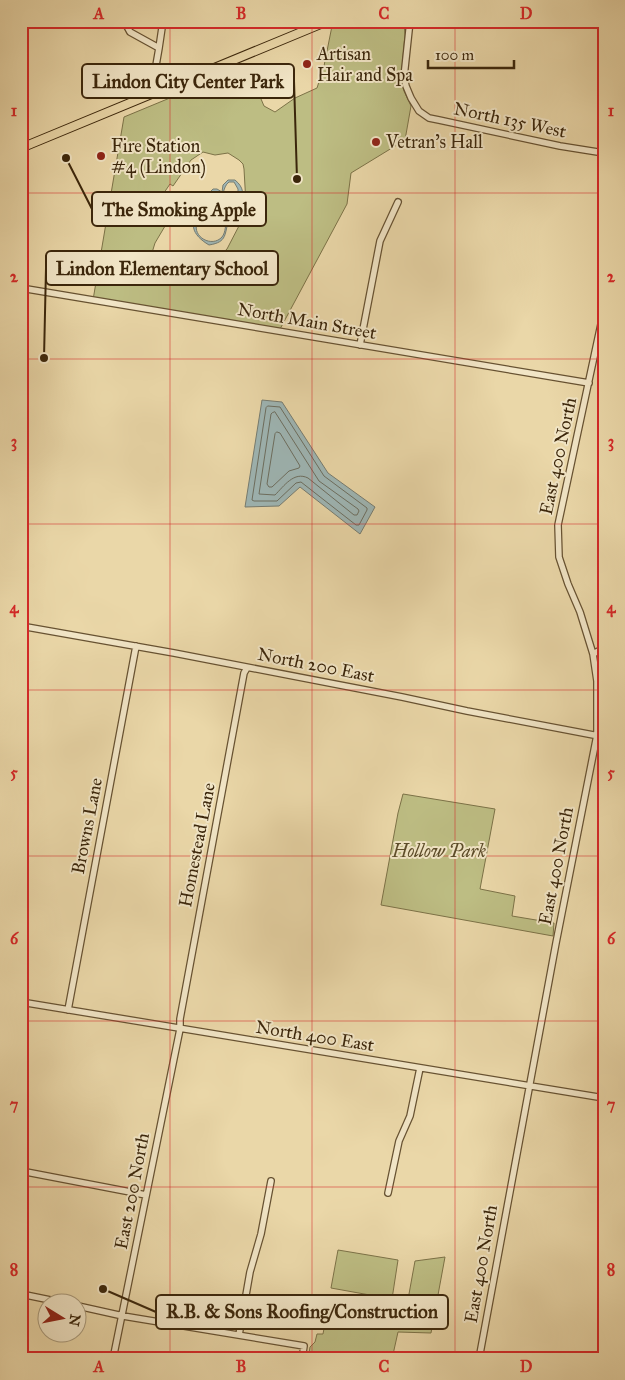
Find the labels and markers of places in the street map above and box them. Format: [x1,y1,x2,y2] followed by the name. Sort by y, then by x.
[316,43,413,86] place label: Artisan Hair and Spa
[301,58,313,70] marker: Artisan Hair and Spa
[82,64,294,98] callout: Lindon City Center Park
[385,131,483,153] place label: Vetran's Hall
[111,135,206,179] place label: Fire Station #4 (Lindon)
[370,136,382,148] marker: Vetran's Hall
[95,150,107,162] marker: Fire Station #4 (Lindon)
[92,192,266,226] callout: The Smoking Apple
[46,251,278,285] callout: Lindon Elementary School
[156,1295,448,1329] callout: R.B. & Sons Roofing/Construction

